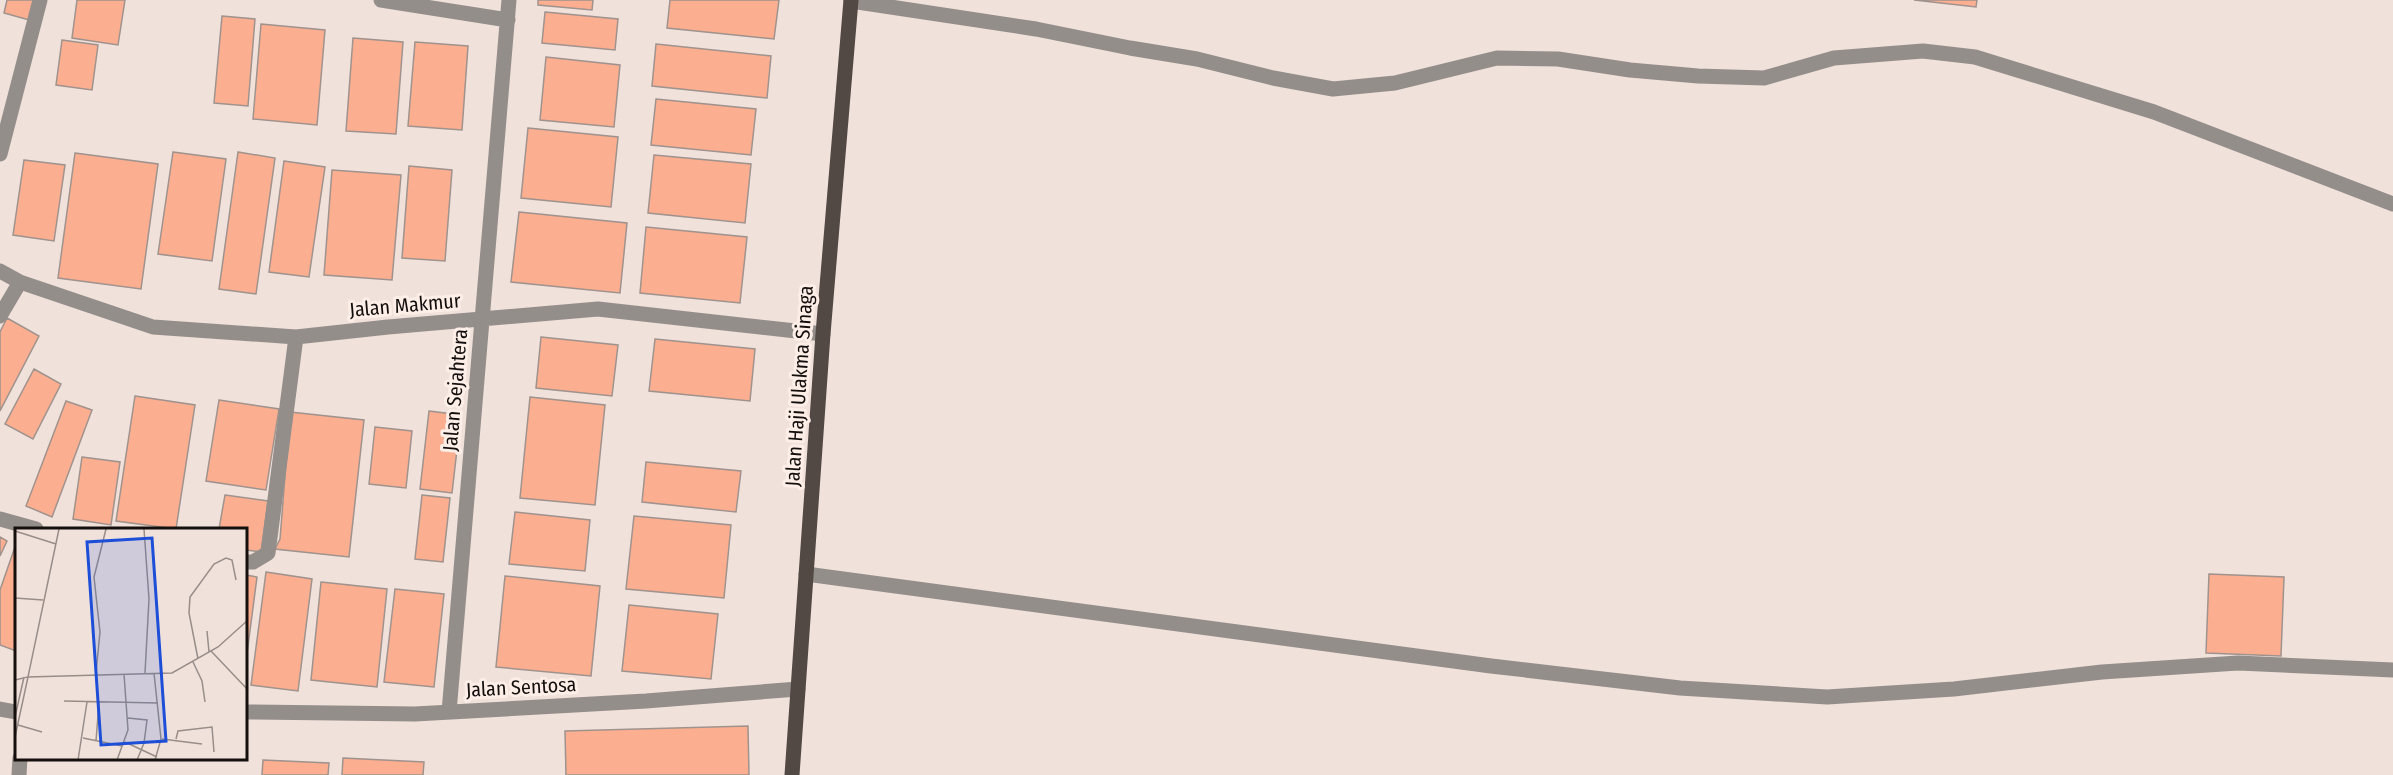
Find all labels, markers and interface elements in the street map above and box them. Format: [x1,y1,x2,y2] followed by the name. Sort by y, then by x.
[780,285,818,487] street label: Jalan Haji Ulakma Sinaga
[348,288,462,322] street label: Jalan Makmur
[438,328,472,452] street label: Jalan Sejahtera
[15,528,248,760] inset map
[465,672,577,702] street label: Jalan Sentosa

